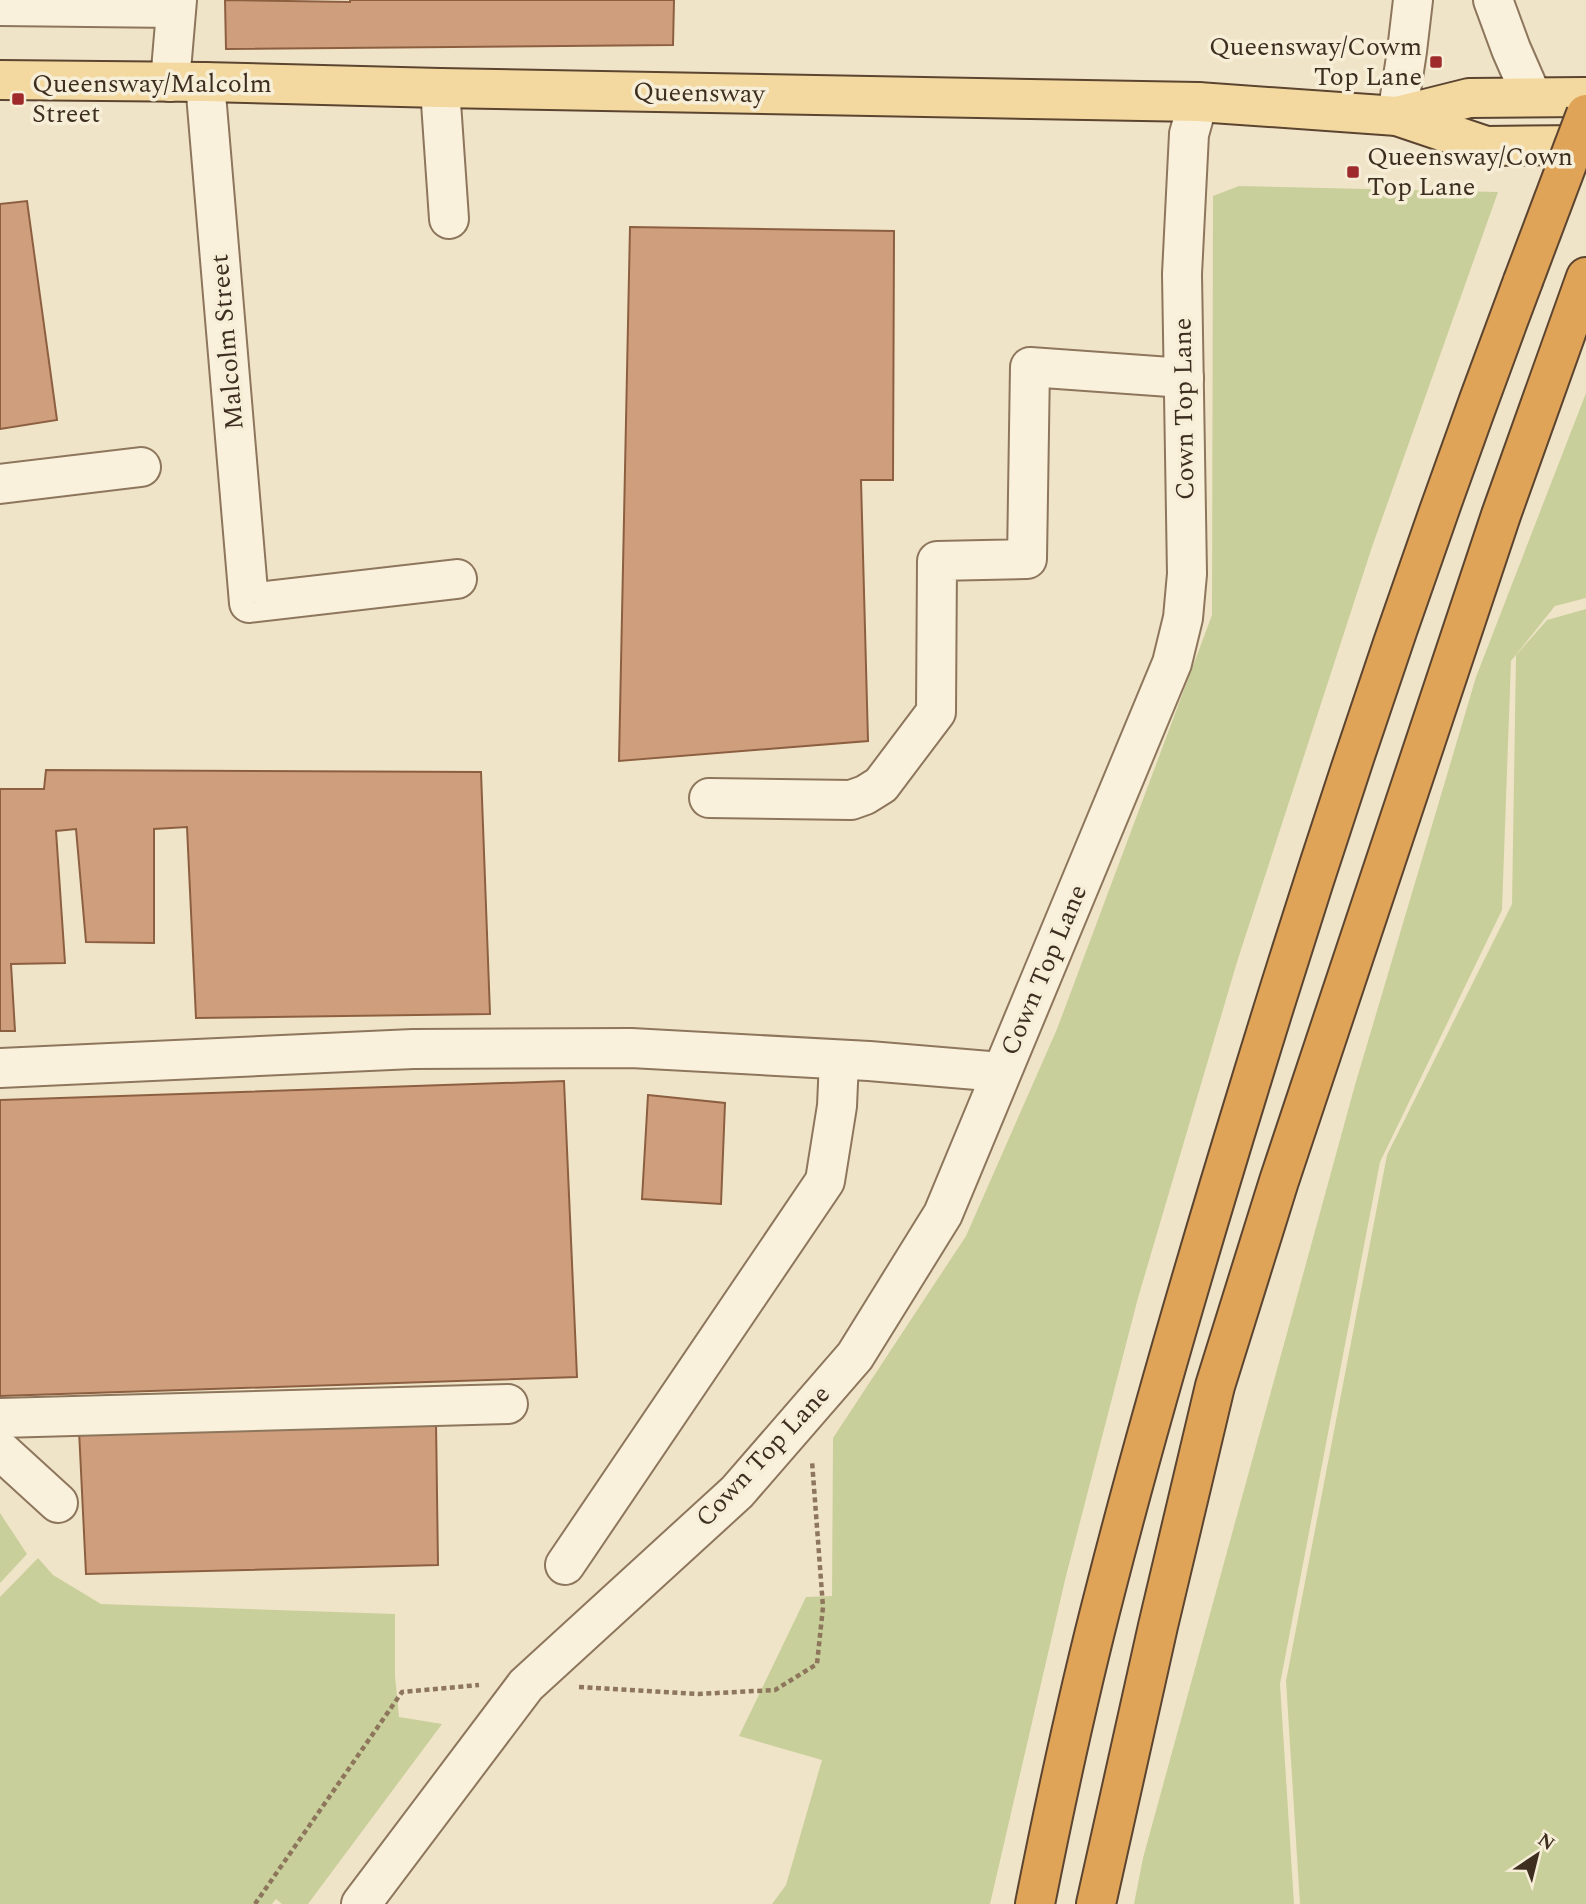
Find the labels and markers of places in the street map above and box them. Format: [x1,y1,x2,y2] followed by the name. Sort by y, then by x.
[1209,27,1422,97] place label: Queensway/Cowm Top Lane
[1428,54,1444,70] marker: Queensway/Cowm Top Lane
[32,64,272,134] place label: Queensway/Malcolm Street
[10,91,26,107] marker: Queensway/Malcolm Street
[1367,137,1573,207] place label: Queensway/Cown Top Lane
[1345,164,1361,180] marker: Queensway/Cown Top Lane

